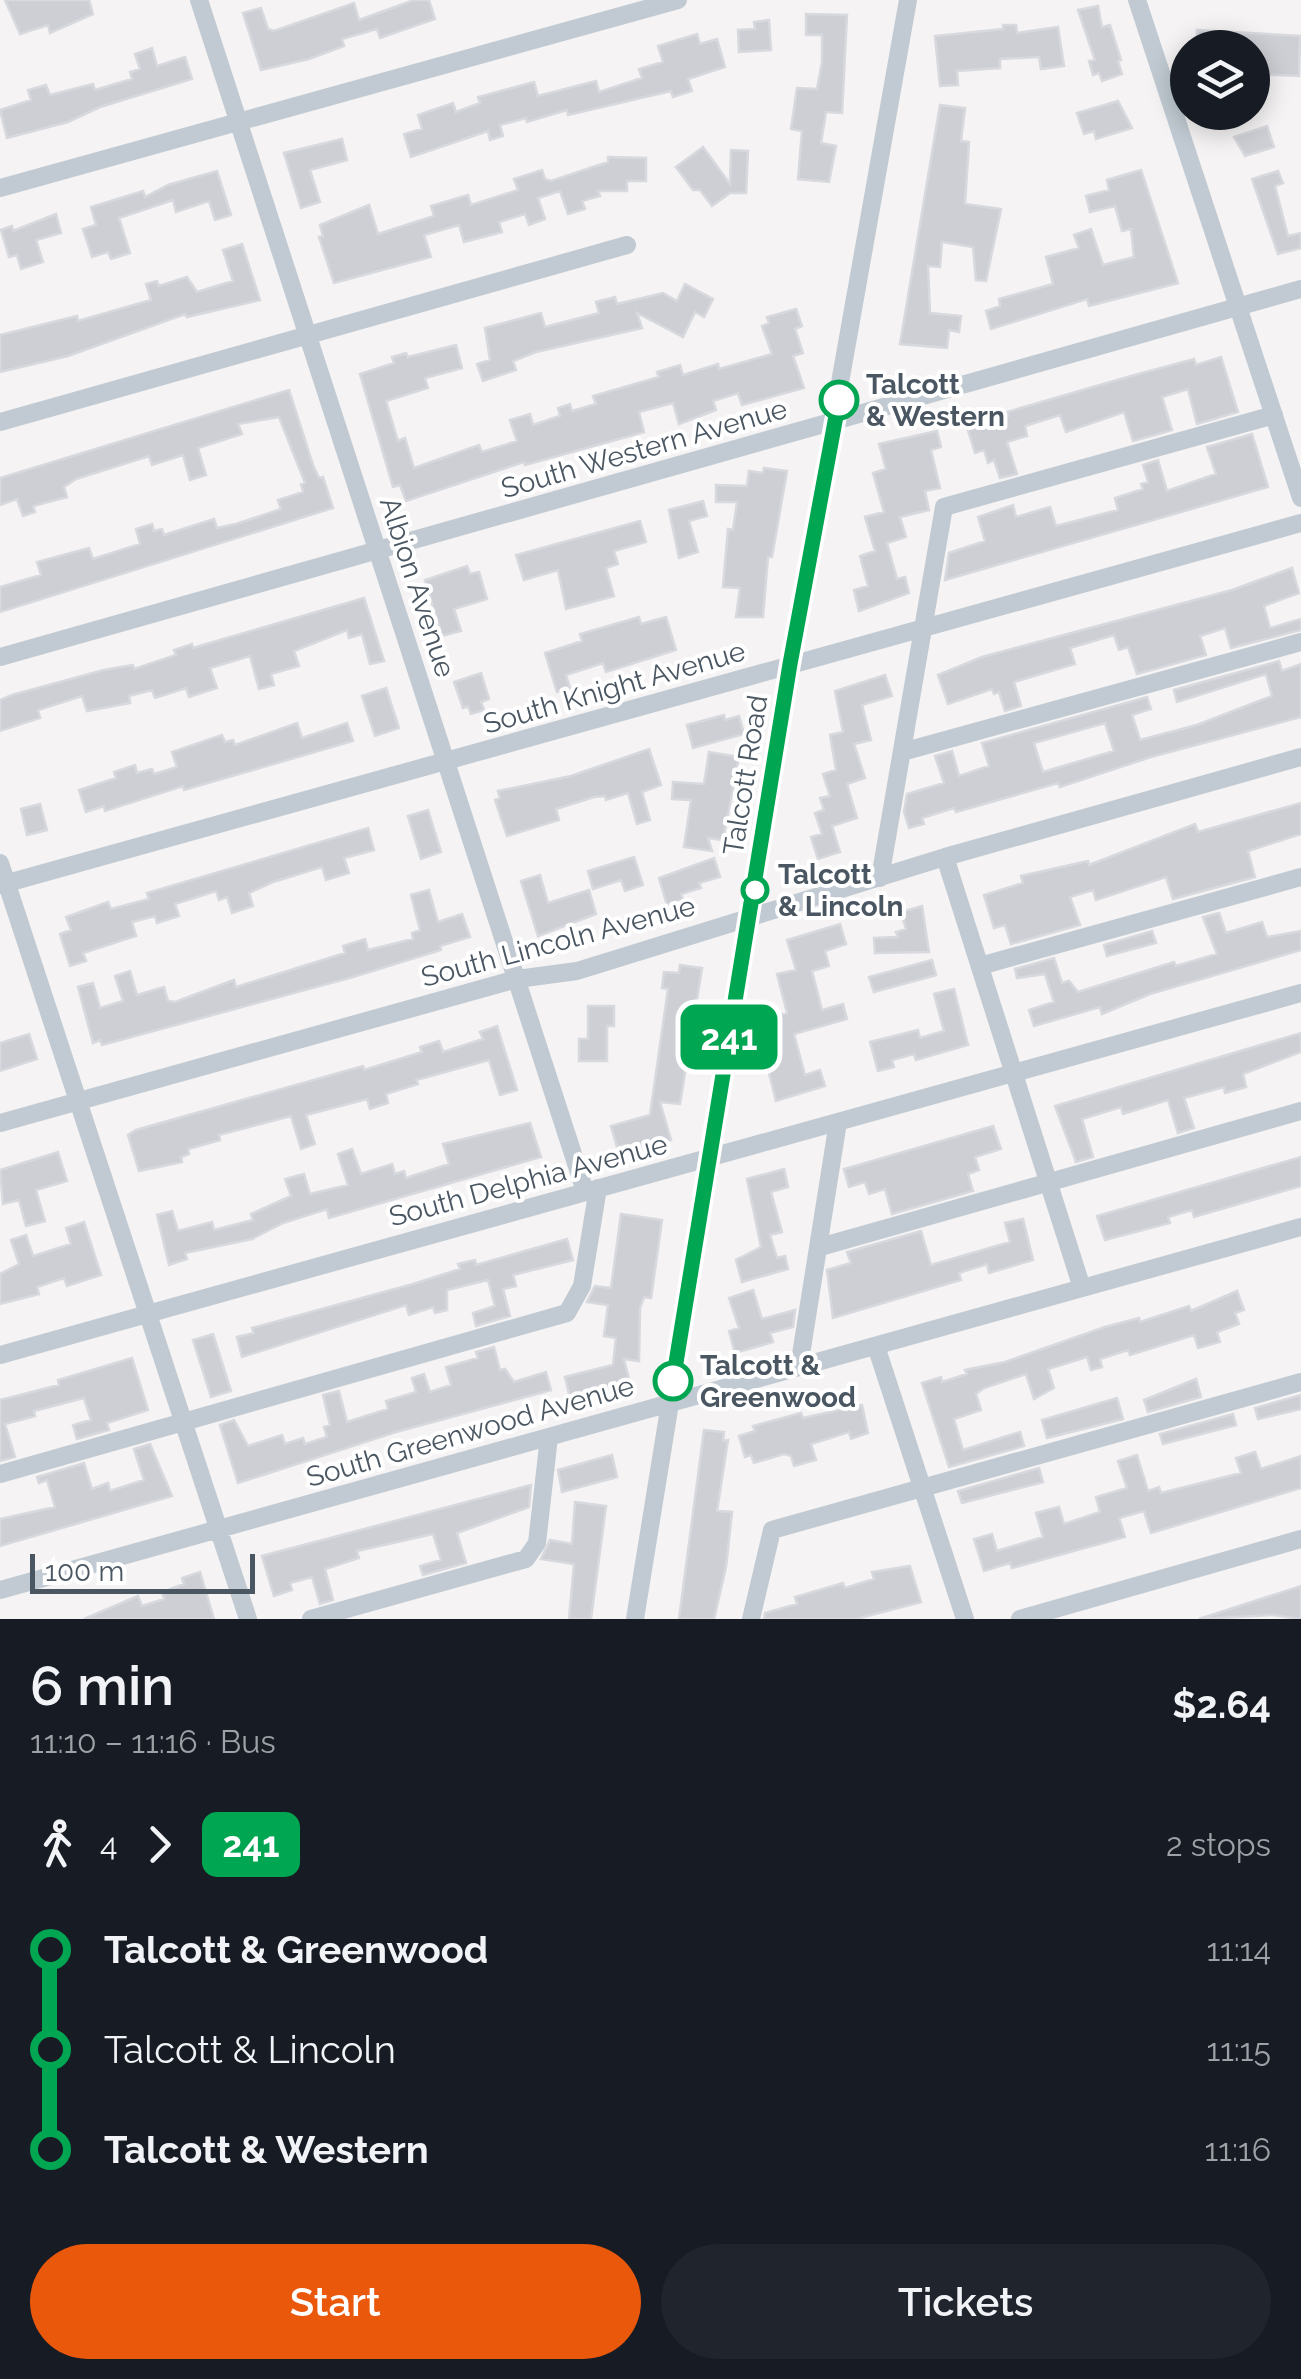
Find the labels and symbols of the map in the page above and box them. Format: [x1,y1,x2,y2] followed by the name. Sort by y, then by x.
[866,368,1005,433] place label: Talcott & Western
[820,381,858,419] marker: Talcott & Western
[497,392,791,505] street label: South Western Avenue
[373,493,462,681] street label: Albion Avenue
[479,634,749,741] street label: South Knight Avenue
[717,693,774,858] street label: Talcott Road
[778,858,903,923] place label: Talcott & Lincoln
[742,877,768,903] marker: Talcott & Lincoln
[418,889,699,994] street label: South Lincoln Avenue
[672,1004,786,1070] line badge: 241
[385,1127,671,1234] street label: South Delphia Avenue
[700,1349,856,1414] place label: Talcott & Greenwood
[654,1362,692,1400] marker: Talcott & Greenwood
[303,1369,638,1494] street label: South Greenwood Avenue
[30,1549,255,1594] scale bar

